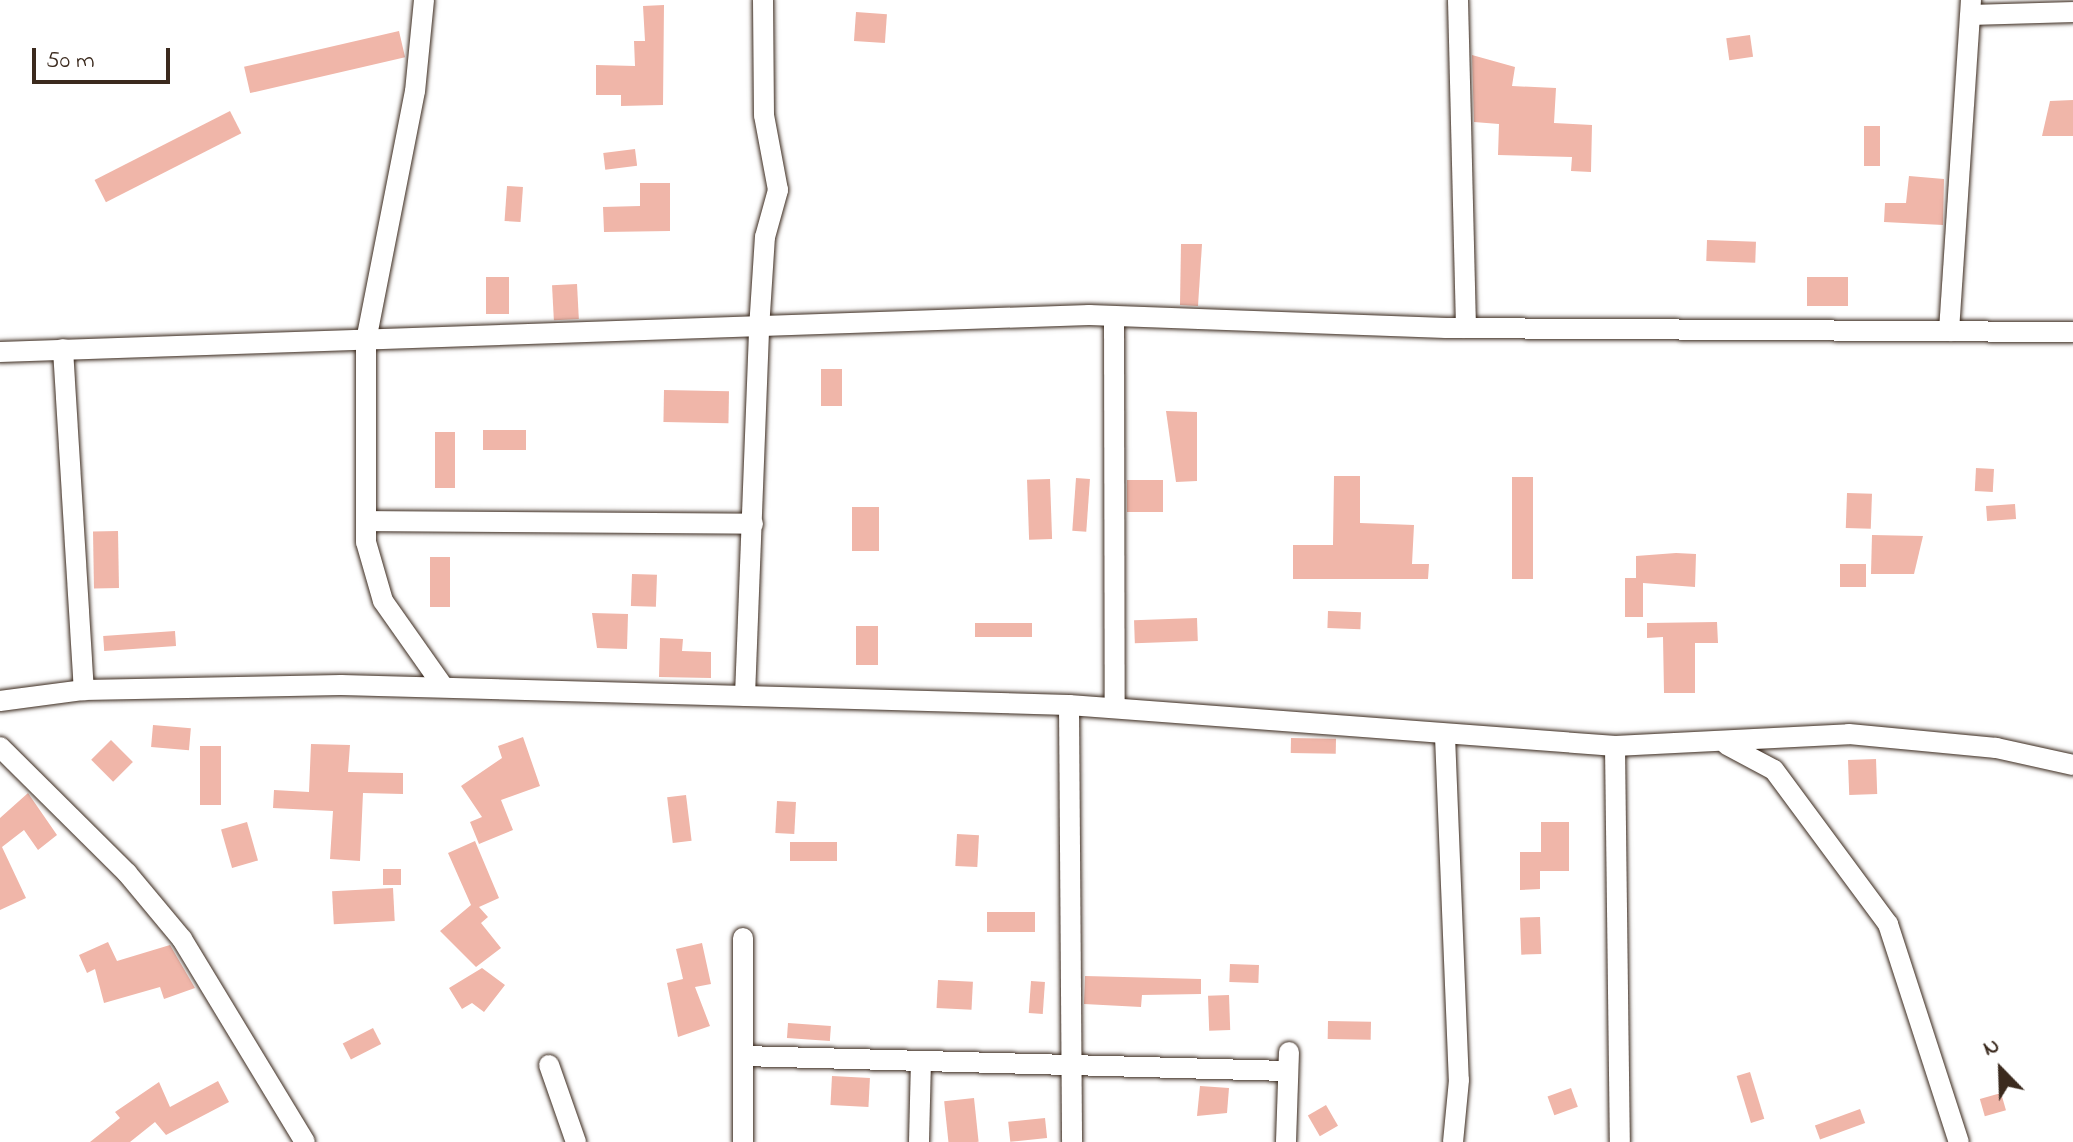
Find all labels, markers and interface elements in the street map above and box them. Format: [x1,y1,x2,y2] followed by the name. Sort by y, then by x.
[36,32,174,82] scale bar
[46,44,95,79] text: 50 m
[1961,1030,2041,1110] north arrow
[1979,1030,2005,1066] text: N

